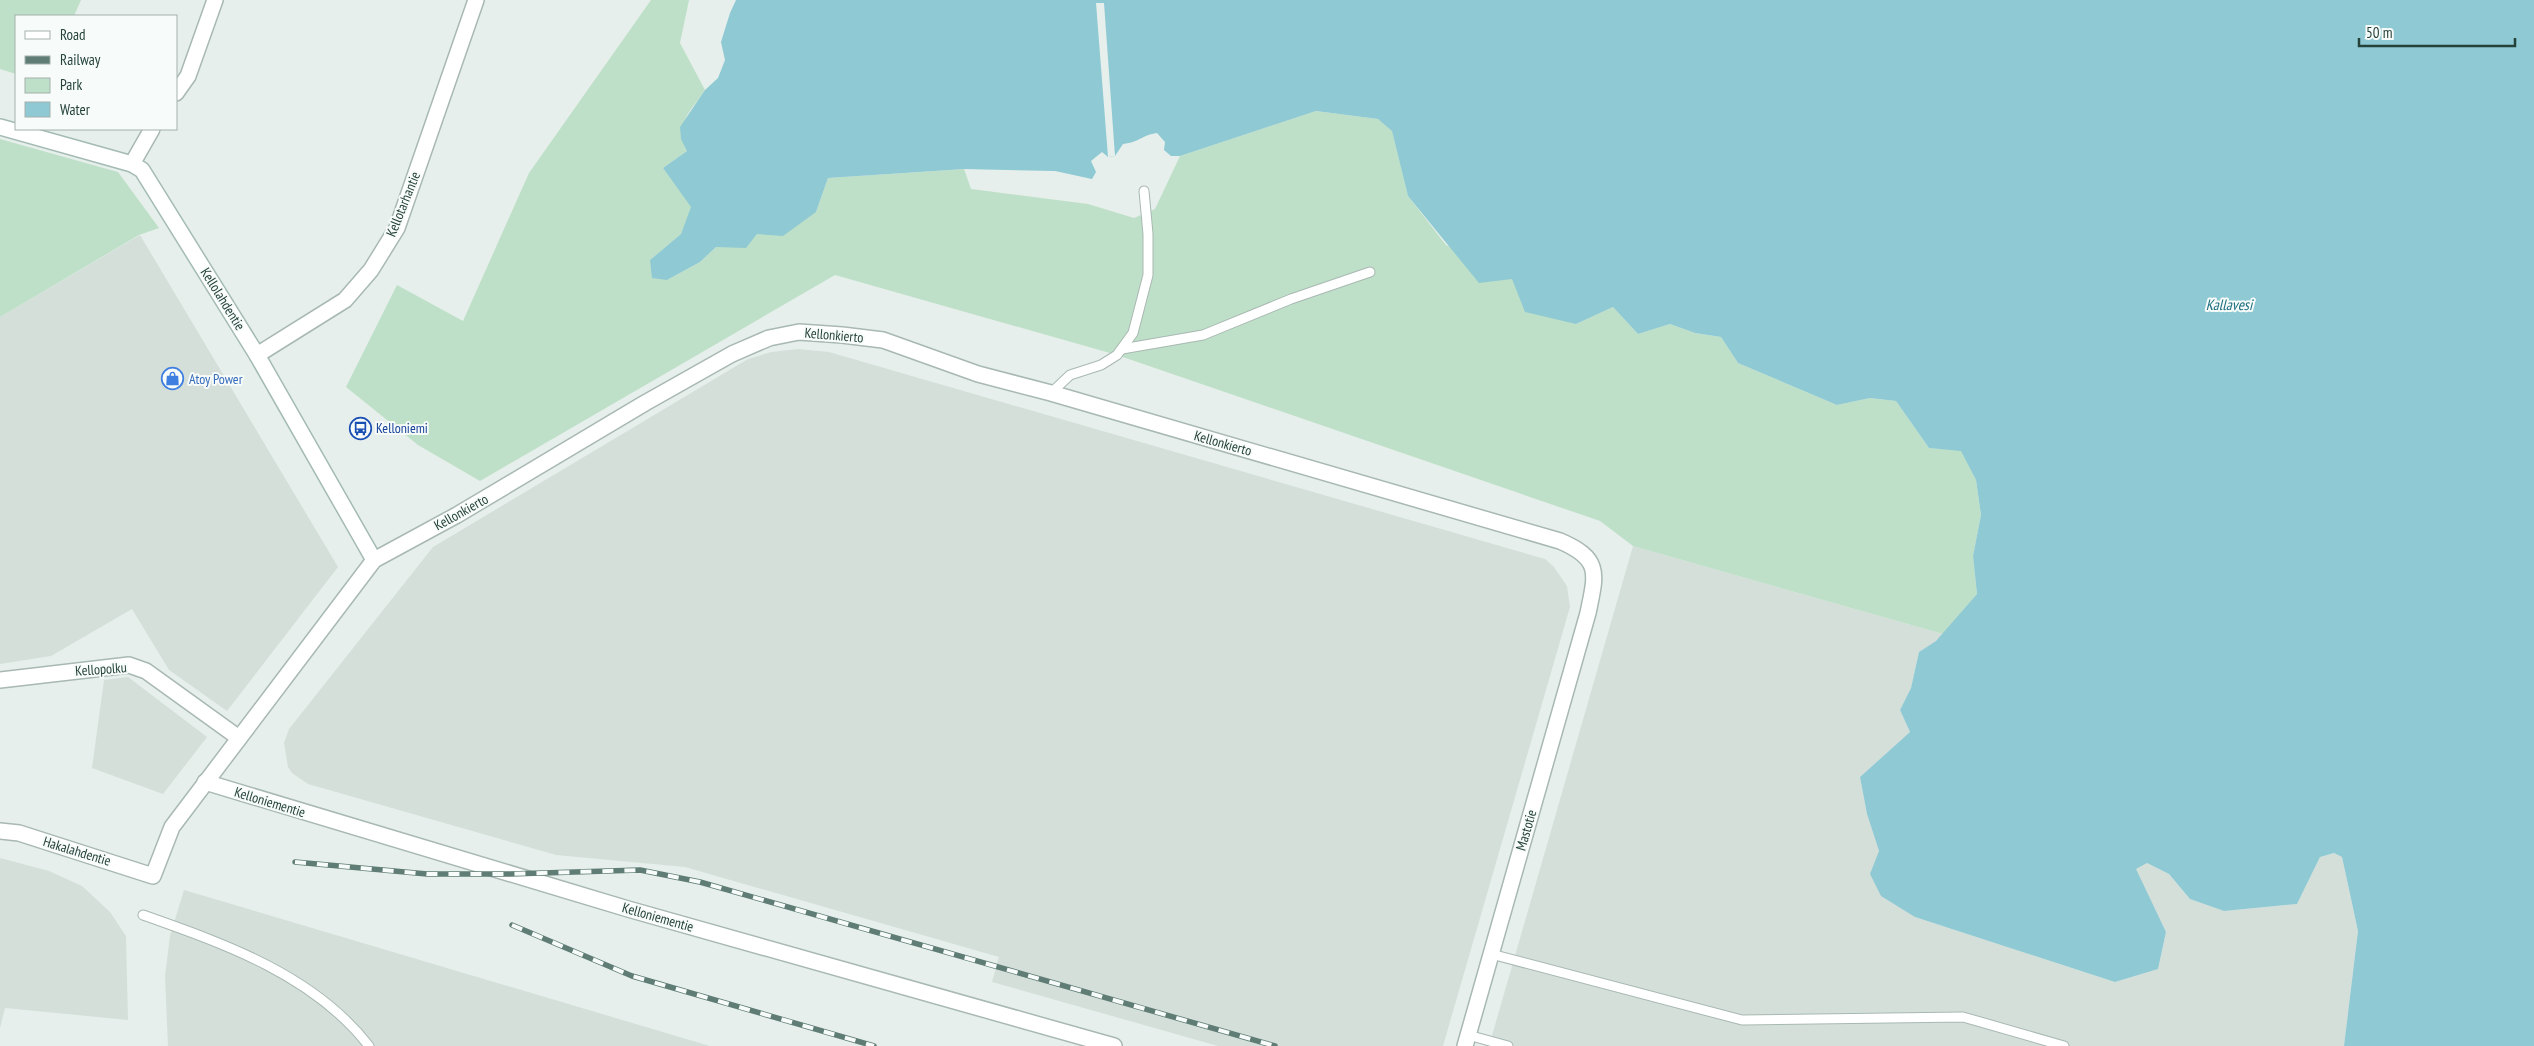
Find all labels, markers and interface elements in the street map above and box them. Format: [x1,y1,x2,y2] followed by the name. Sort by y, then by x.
[15,15,178,130] legend
[2359,15,2515,47] scale bar
[2366,23,2392,42] text: 50 m
[60,25,86,44] text: Road
[60,50,101,69] text: Railway
[60,75,82,94] text: Park
[60,100,91,119] text: Water
[382,169,424,239] street label: Kellotarhantie
[197,264,249,334] street label: Kellolahdentie
[2206,295,2254,314] water label: Kallavesi
[804,323,864,347] street label: Kellonkierto
[161,367,185,391] shop icon: Atoy Power
[189,370,243,388] place label: Atoy Power
[348,416,372,440] bus stop icon: Kelloniemi
[376,419,428,437] place label: Kelloniemi
[1192,426,1254,460] street label: Kellonkierto
[431,490,491,534] street label: Kellonkierto
[75,658,127,680] street label: Kellopolku
[232,783,308,821] street label: Kelloniementie
[1512,807,1540,853] street label: Mastotie
[41,832,113,870] street label: Hakalahdentie
[620,898,696,936] street label: Kelloniementie

